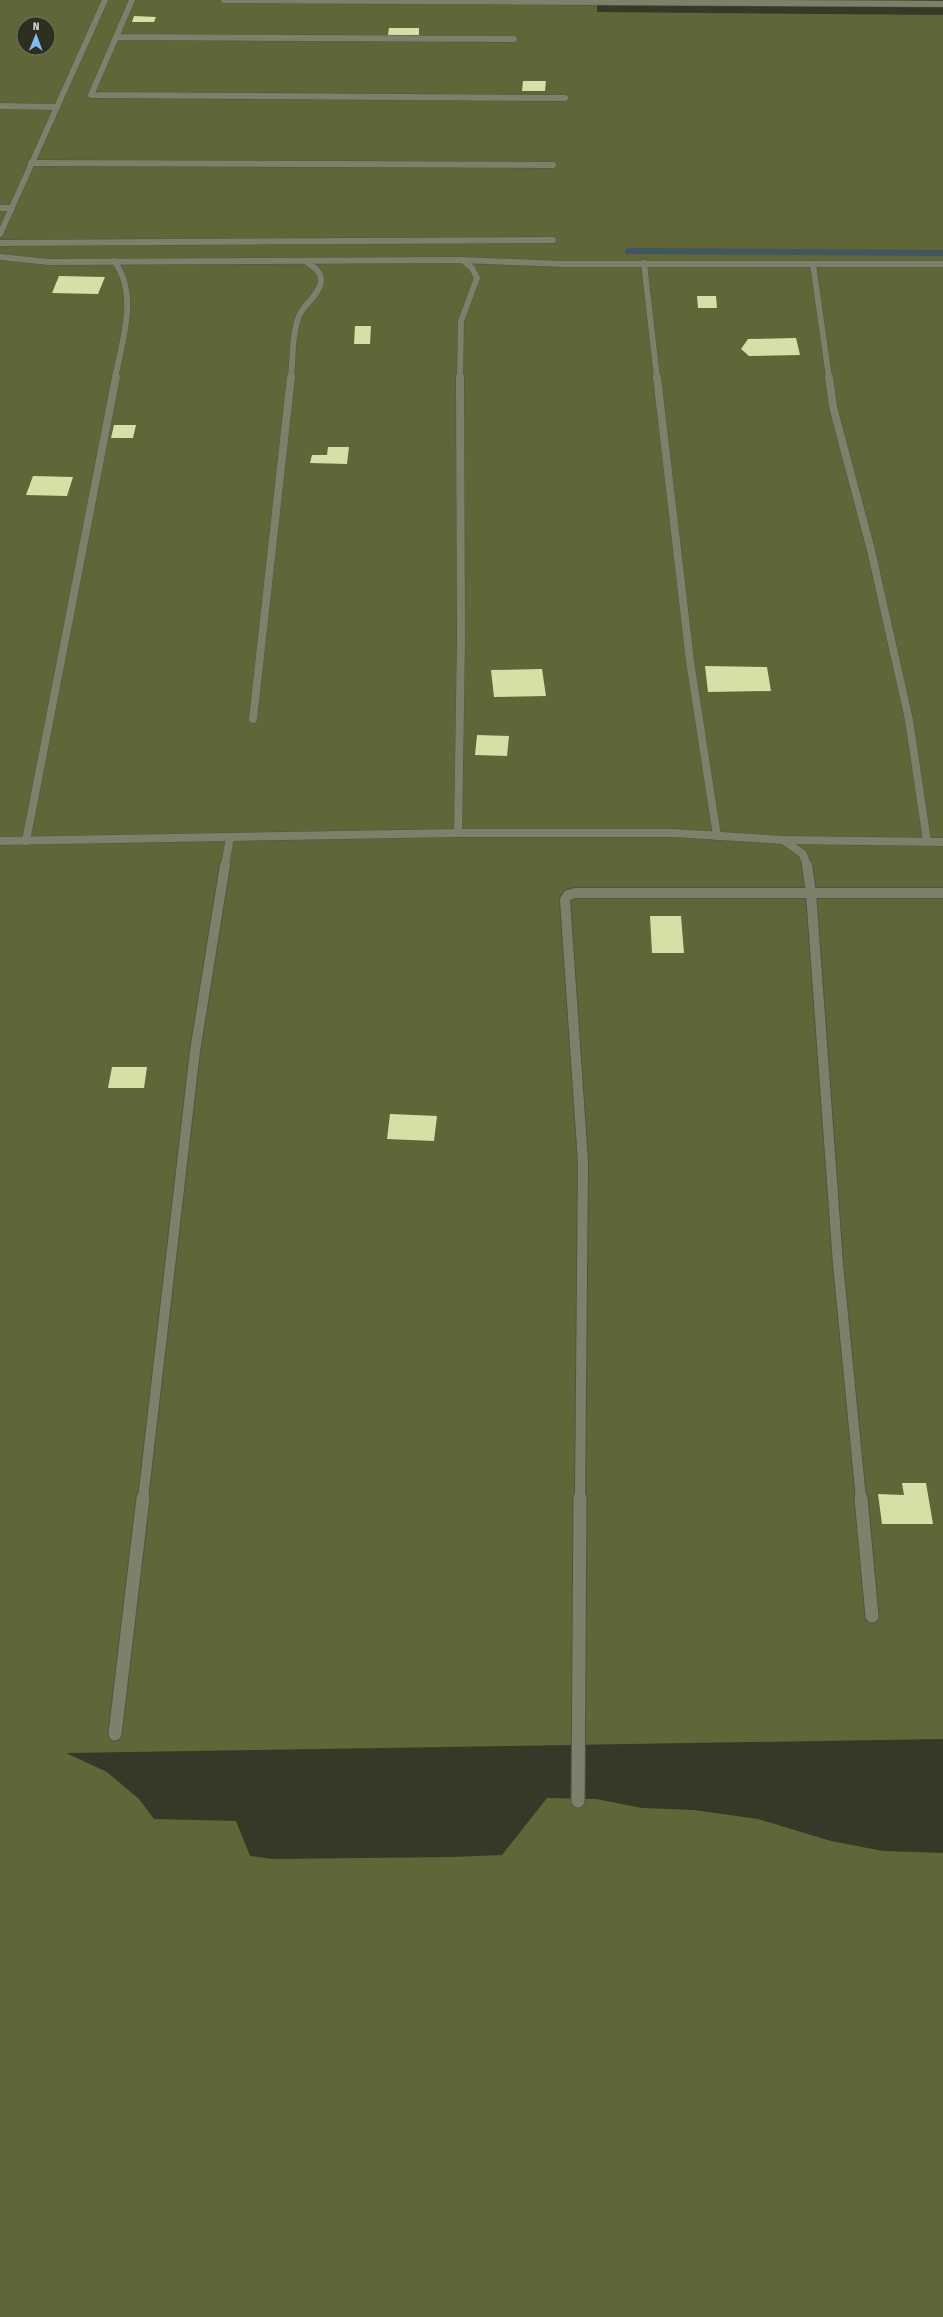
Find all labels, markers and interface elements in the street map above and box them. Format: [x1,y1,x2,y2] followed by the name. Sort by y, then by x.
[16,16,56,56] north arrow
[33,20,40,33] text: N

